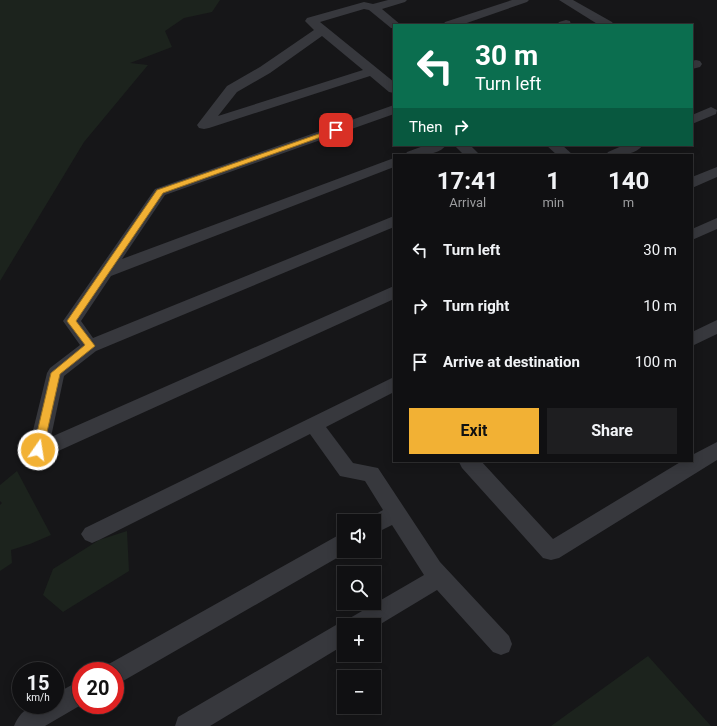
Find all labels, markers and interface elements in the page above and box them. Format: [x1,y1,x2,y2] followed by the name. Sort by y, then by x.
[475,39,538,72] text: 30 m
[409,40,461,92] icon: left
[475,73,541,94] text: Turn left
[319,113,353,147] pin
[450,116,472,138] icon: right
[409,118,442,136] text: Then
[325,119,347,141] icon: arrive
[437,167,499,195] text: 17:41
[546,167,560,195] text: 1
[608,167,649,195] text: 140
[449,195,486,210] text: Arrival
[542,195,564,210] text: min
[623,195,634,210] text: m
[409,239,431,261] icon: left
[443,241,500,259] text: Turn left
[643,241,677,259] text: 30 m
[409,295,431,317] icon: right
[443,297,509,315] text: Turn right
[643,297,677,315] text: 10 m
[409,351,431,373] icon: arrive
[443,353,580,371] text: Arrive at destination
[635,353,677,371] text: 100 m
[409,408,539,454] button: Exit
[547,408,677,454] button: Share
[17,429,59,471] position arrow
[337,514,381,714] map controls
[337,514,381,558] button: sound
[337,566,381,610] button: search
[337,618,381,662] button: +
[72,662,124,714] speed limit sign: 20
[337,670,381,714] button: −
[27,671,49,695] text: 15
[26,692,50,703] text: km/h

